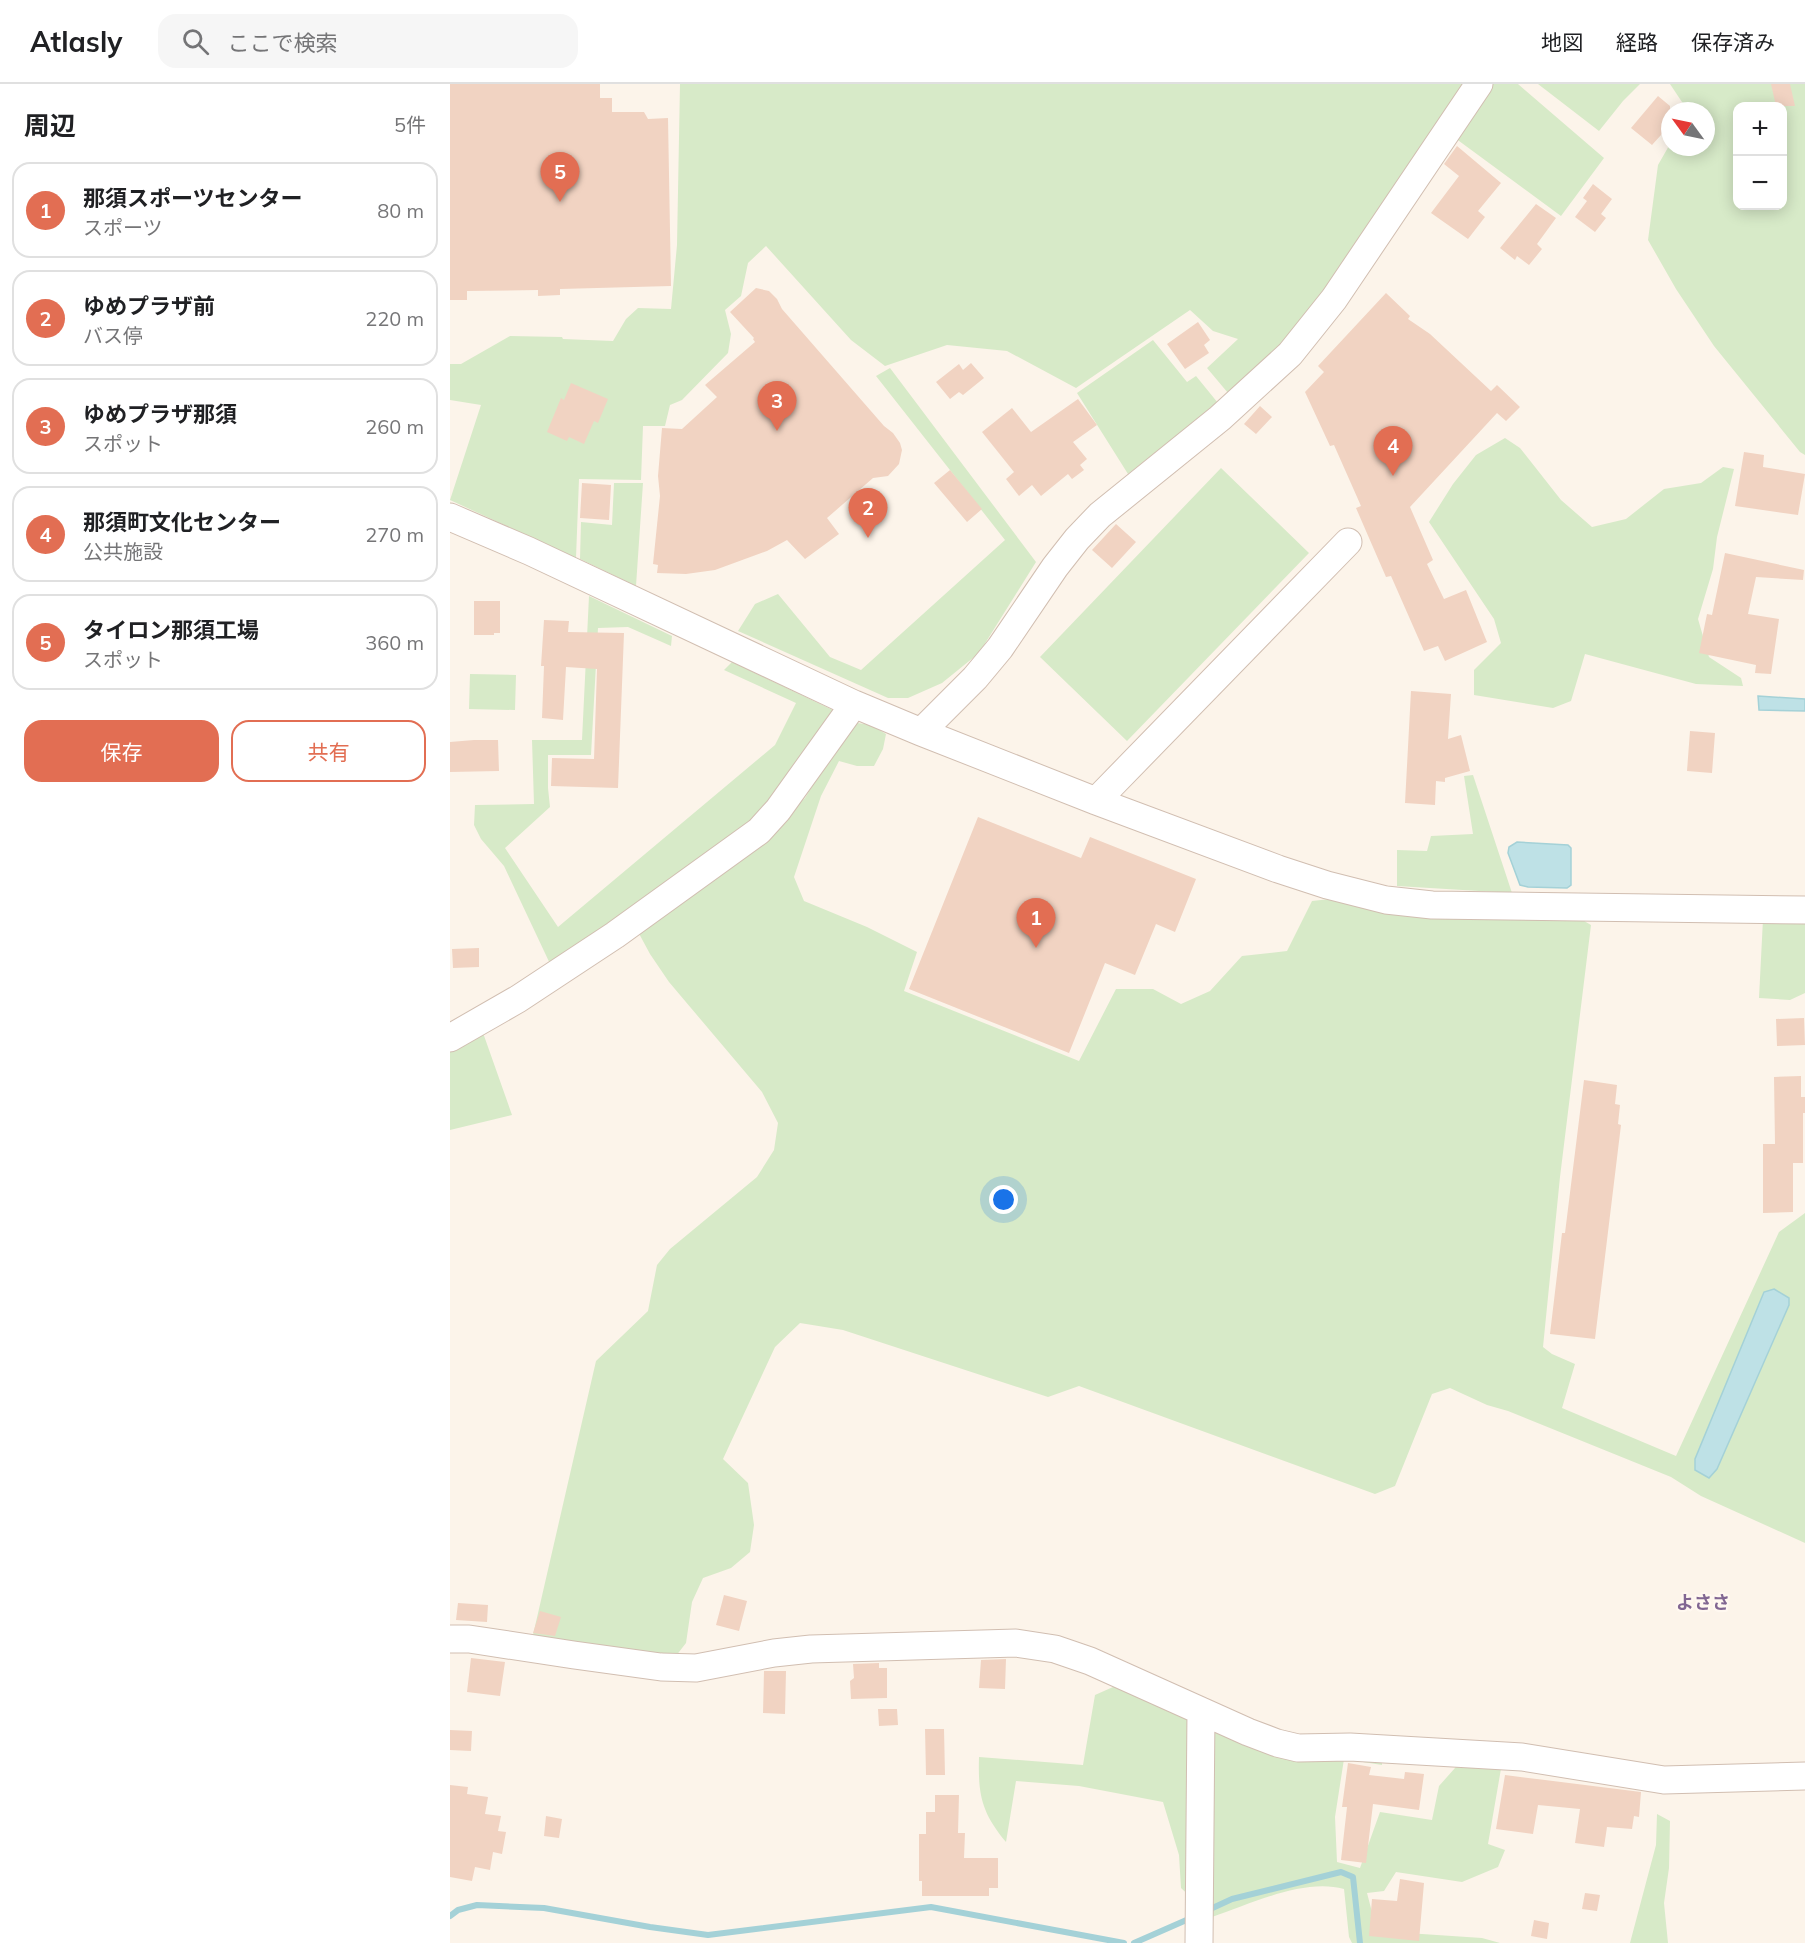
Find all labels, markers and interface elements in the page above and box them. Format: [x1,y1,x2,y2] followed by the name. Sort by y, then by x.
[158,14,578,68] search box
[30,24,122,59] text: Atlasly
[179,25,212,58] icon: search
[227,29,337,57] text: ここで検索
[1541,29,1583,55] text: 地図
[1616,29,1658,55] text: 経路
[1691,29,1775,55] text: 保存済み
[1661,102,1715,156] north arrow
[1733,102,1787,210] map controls
[1733,102,1787,156] button: +
[24,109,76,142] text: 周辺
[394,112,426,137] text: 5件
[540,152,580,202] pin: 5
[1733,156,1787,210] button: −
[83,184,303,212] text: 那須スポーツセンター
[40,198,52,223] text: 1
[377,198,424,223] text: 80 m
[83,215,163,240] text: スポーツ
[83,292,215,320] text: ゆめプラザ前
[40,306,52,331] text: 2
[365,306,424,331] text: 220 m
[83,323,143,348] text: バス停
[758,382,796,431] pin: 3
[83,400,237,428] text: ゆめプラザ那須
[40,414,52,439] text: 3
[365,414,424,439] text: 260 m
[1374,426,1412,476] pin: 4
[83,431,163,456] text: スポット
[848,488,888,538] pin: 2
[83,508,281,536] text: 那須町文化センター
[40,522,52,547] text: 4
[365,522,424,547] text: 270 m
[83,539,163,564] text: 公共施設
[83,616,259,644] text: タイロン那須工場
[40,630,52,655] text: 5
[365,630,424,655] text: 360 m
[83,647,163,672] text: スポット
[24,720,219,782] button: 保存
[231,720,426,782] button: 共有
[1016,898,1056,948] pin: 1
[989,1185,1018,1214] your location
[1676,1591,1730,1614] district label: よささ

